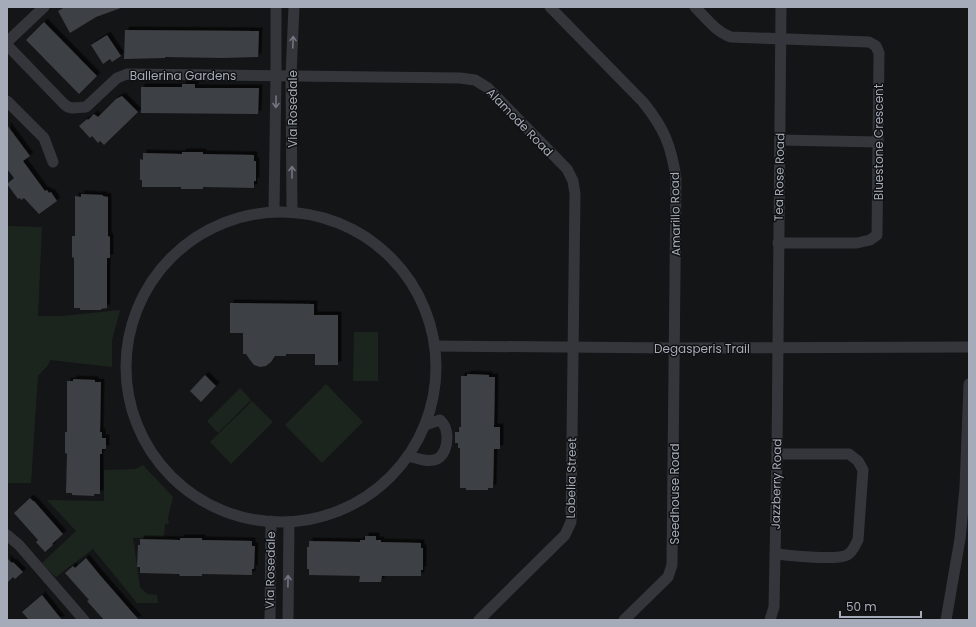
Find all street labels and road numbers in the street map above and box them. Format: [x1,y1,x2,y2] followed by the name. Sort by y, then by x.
[130,67,236,84] street label: Ballerina Gardens
[284,70,301,148] street label: Via Rosedale
[483,84,557,160] street label: Alamode Road
[870,84,887,200] street label: Bluestone Crescent
[770,133,788,221] street label: Tea Rose Road
[666,172,684,256] street label: Amarillo Road
[654,340,750,357] street label: Degasperis Trail
[562,437,580,519] street label: Lobelia Street
[767,438,785,530] street label: Jazzberry Road
[666,443,683,545] street label: Seedhouse Road
[261,531,279,609] street label: Via Rosedale

